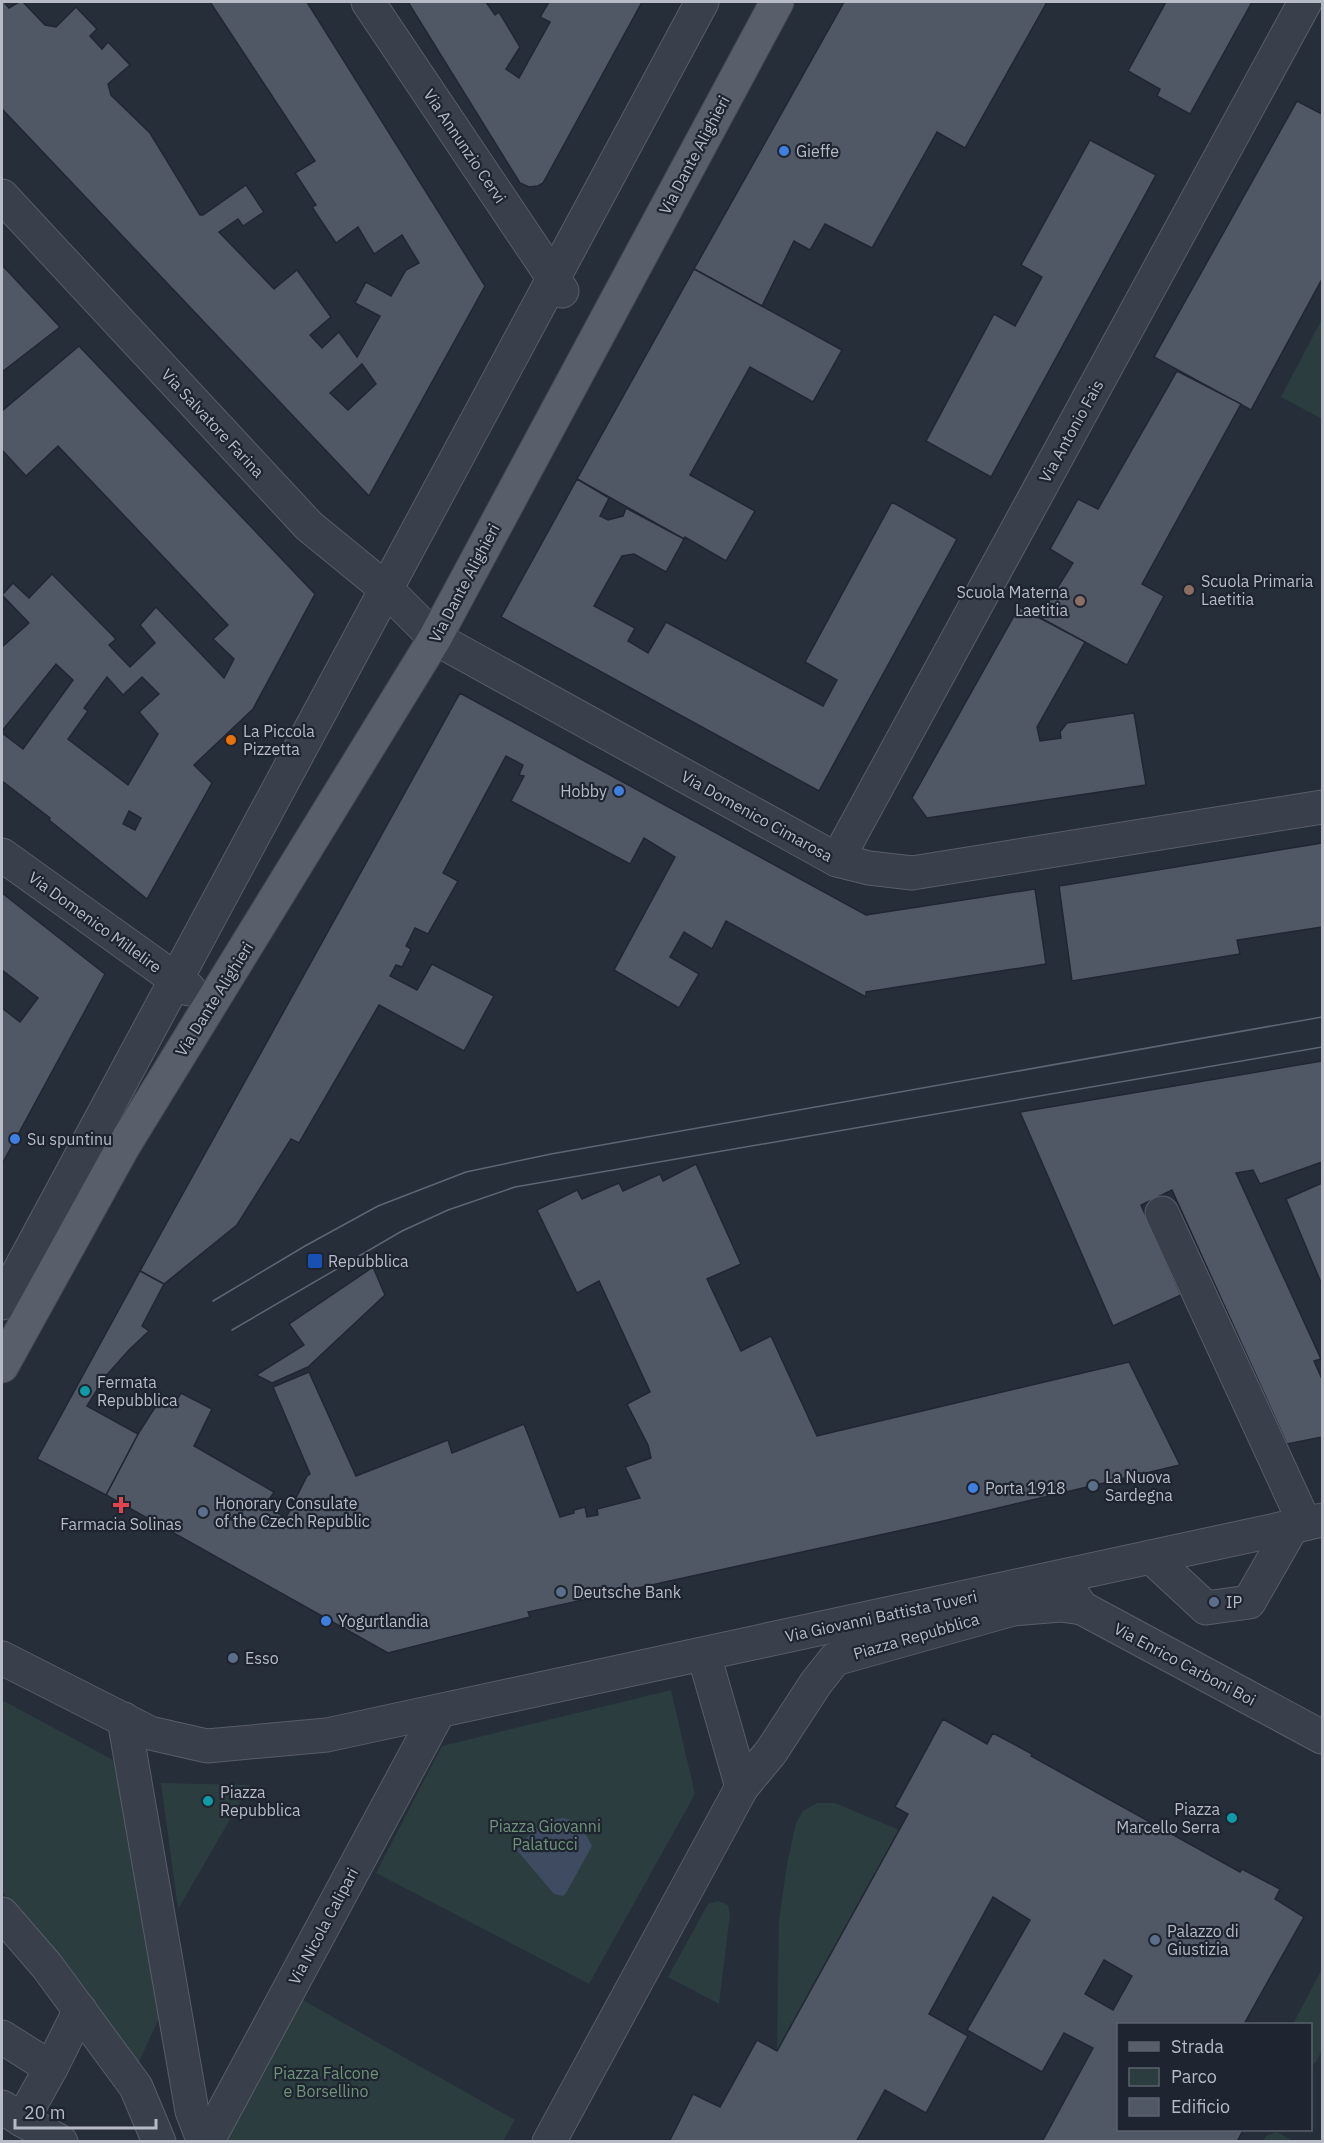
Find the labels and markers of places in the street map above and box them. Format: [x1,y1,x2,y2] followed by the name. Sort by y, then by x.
[796,141,839,161] place label: Gieffe
[777,144,791,158] marker: Gieffe
[1201,571,1314,609] place label: Scuola Primaria Laetitia
[957,582,1068,620] place label: Scuola Materna Laetitia
[1182,583,1196,597] marker: Scuola Primaria Laetitia
[1073,594,1087,608] marker: Scuola Materna Laetitia
[243,721,315,759] place label: La Piccola Pizzetta
[224,733,238,747] marker: La Piccola Pizzetta
[560,781,607,801] place label: Hobby
[612,784,626,798] marker: Hobby
[27,1129,112,1149] place label: Su spuntinu
[8,1132,22,1146] marker: Su spuntinu
[328,1251,409,1271] place label: Repubblica
[306,1252,324,1270] marker: Repubblica
[97,1372,178,1410] place label: Fermata Repubblica
[78,1384,92,1398] marker: Fermata Repubblica
[1105,1467,1173,1505] place label: La Nuova Sardegna
[985,1478,1066,1498] place label: Porta 1918
[1086,1479,1100,1493] marker: La Nuova Sardegna
[966,1481,980,1495] marker: Porta 1918
[215,1493,370,1531] place label: Honorary Consulate of the Czech Republic
[114,1498,128,1512] marker: Farmacia Solinas
[196,1505,210,1519] marker: Honorary Consulate of the Czech Republic
[60,1514,182,1534] place label: Farmacia Solinas
[573,1582,682,1602] place label: Deutsche Bank
[554,1585,568,1599] marker: Deutsche Bank
[1226,1592,1242,1612] place label: IP
[1207,1595,1221,1609] marker: IP
[338,1611,429,1631] place label: Yogurtlandia
[319,1614,333,1628] marker: Yogurtlandia
[245,1648,279,1668] place label: Esso
[226,1651,240,1665] marker: Esso
[220,1782,301,1820] place label: Piazza Repubblica
[201,1794,215,1808] marker: Piazza Repubblica
[1116,1799,1220,1837] place label: Piazza Marcello Serra
[1225,1811,1239,1825] marker: Piazza Marcello Serra
[1167,1921,1239,1959] place label: Palazzo di Giustizia
[1148,1933,1162,1947] marker: Palazzo di Giustizia

